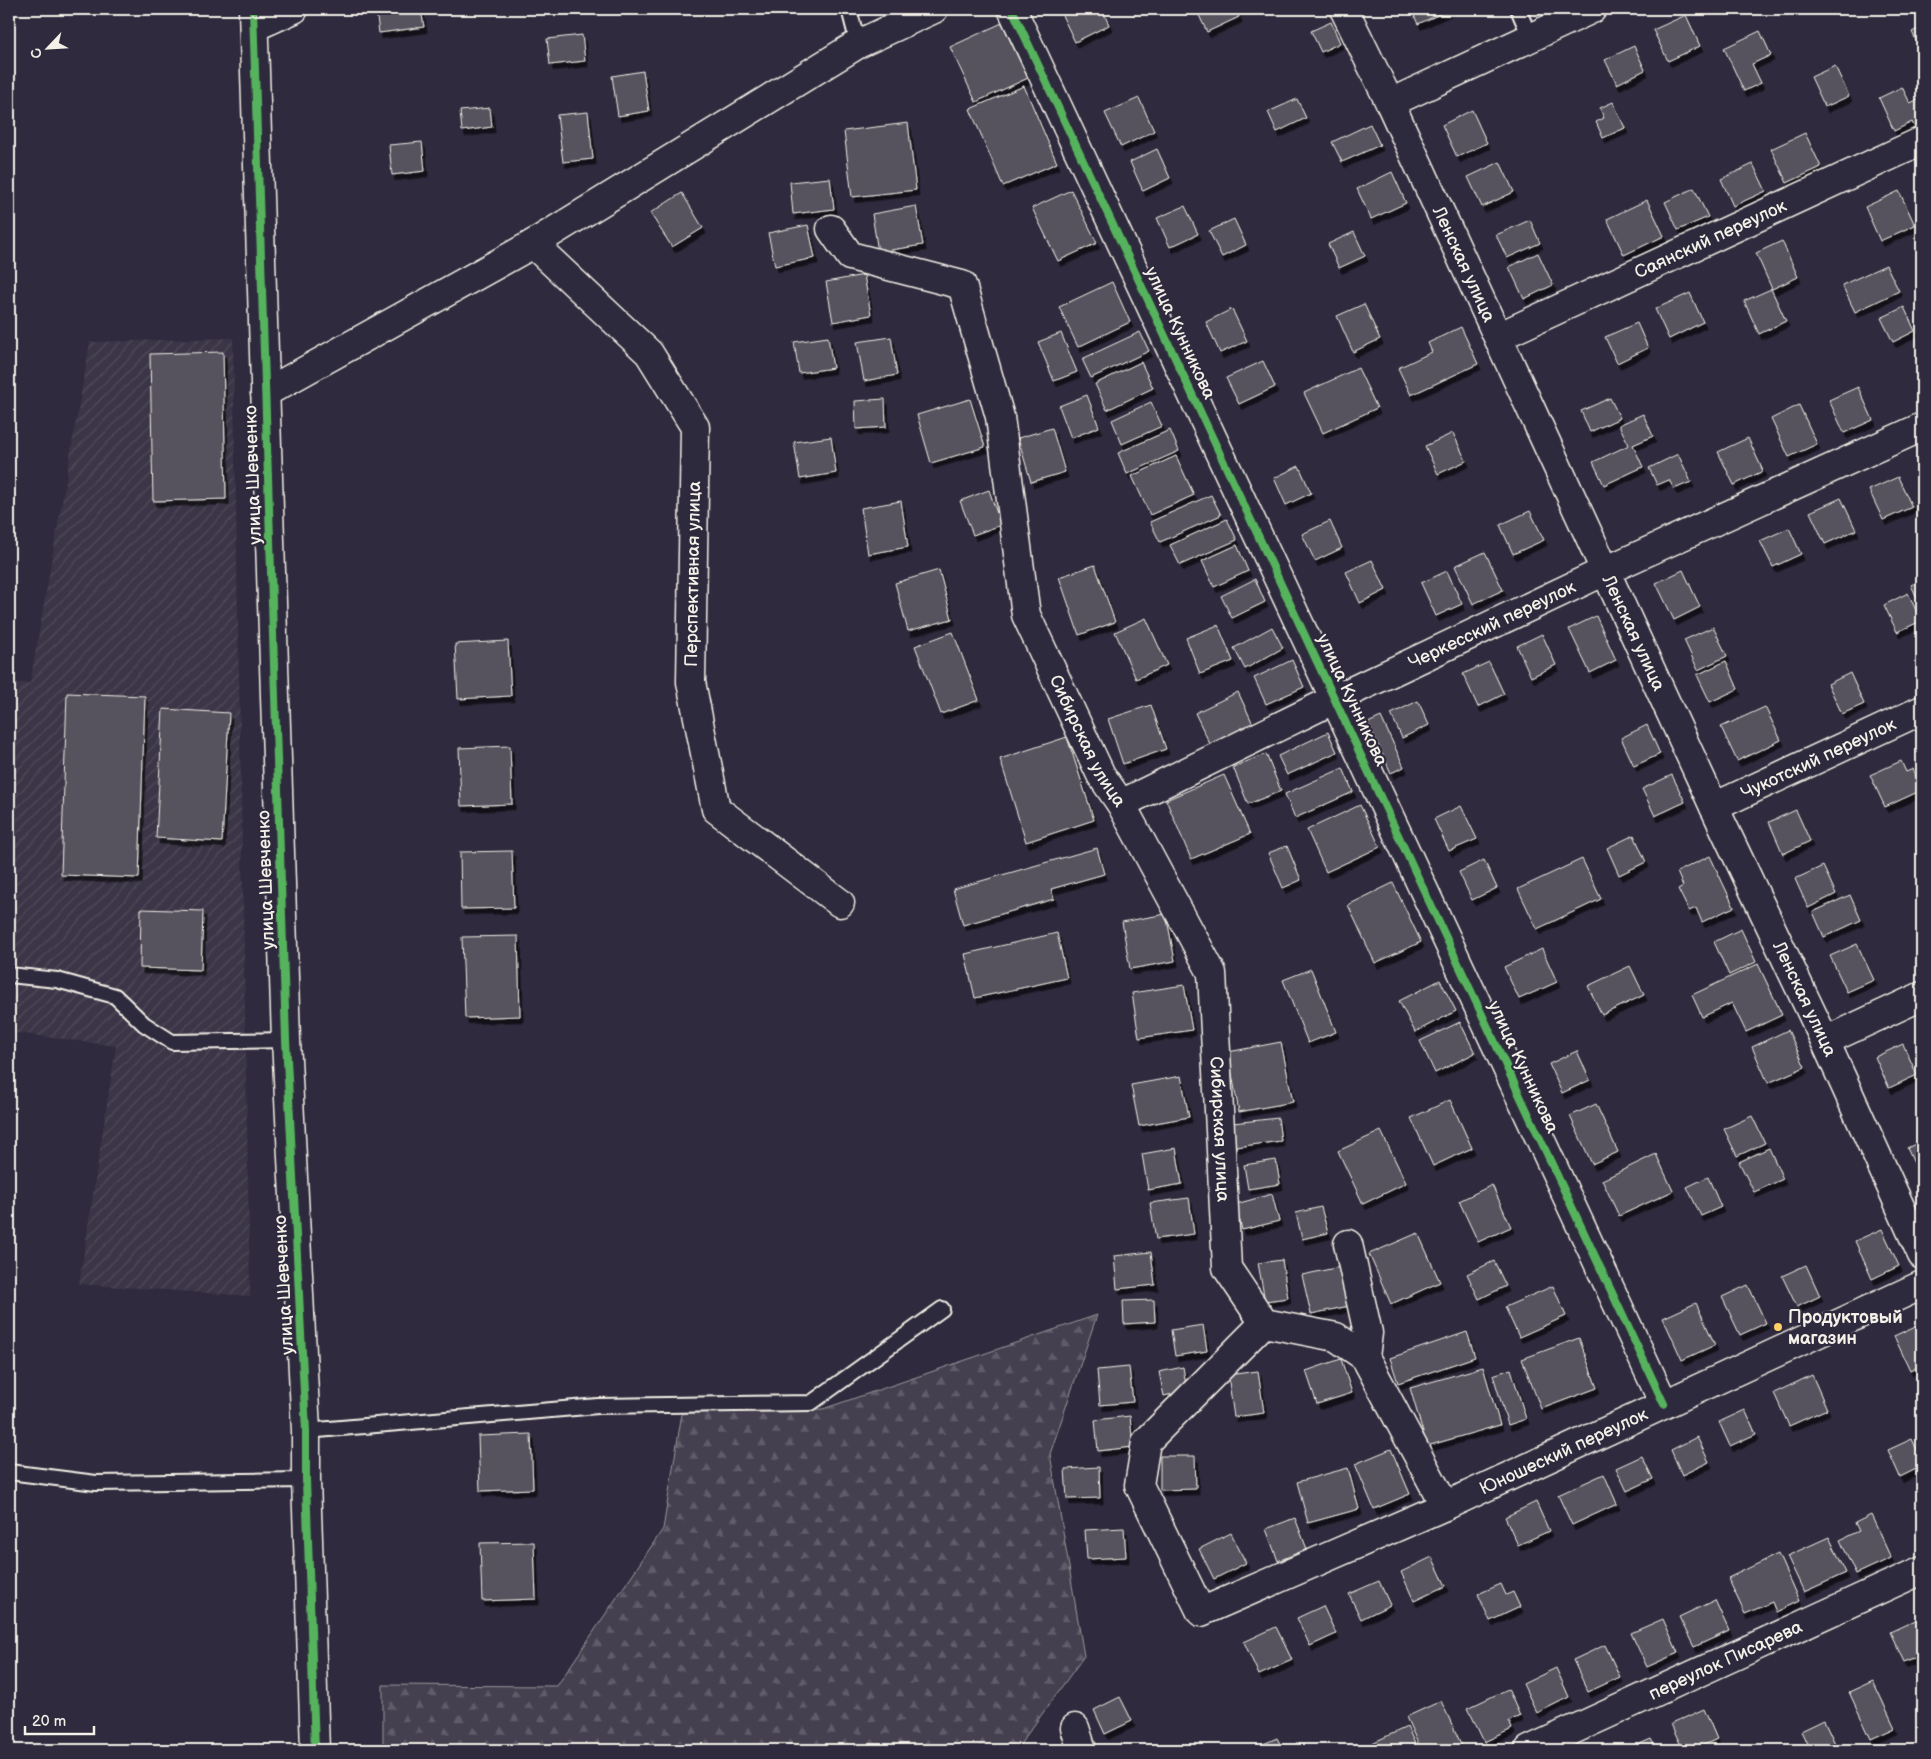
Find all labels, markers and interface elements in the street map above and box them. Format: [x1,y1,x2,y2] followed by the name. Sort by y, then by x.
[22,22,72,72] north arrow
[27,45,46,61] text: С
[1631,195,1790,283] street label: Саянский переулок
[1428,202,1500,326] street label: Ленская улица
[1140,263,1220,403] street label: улица Кунникова
[240,405,266,545] street label: улица Шевченко
[681,481,705,667] street label: Перспективная улица
[1598,571,1670,694] street label: Ленская улица
[1405,576,1579,673] street label: Черкесский переулок
[1312,630,1392,770] street label: улица Кунникова
[1045,672,1131,811] street label: Сибирская улица
[1737,713,1899,804] street label: Чукотский переулок
[253,810,279,950] street label: улица Шевченко
[1768,937,1841,1060] street label: Ленская улица
[1483,997,1563,1137] street label: улица Кунникова
[1206,1056,1234,1203] street label: Сибирская улица
[270,1215,298,1355] street label: улица Шевченко
[1788,1307,1903,1349] place label: Продуктовый магазин
[1772,1321,1784,1333] marker: Продуктовый магазин
[1476,1403,1651,1499] street label: Юношеский переулок
[1645,1616,1806,1704] street label: переулок Писарева
[25,1704,94,1736] scale bar
[32,1712,66,1731] text: 20 m

